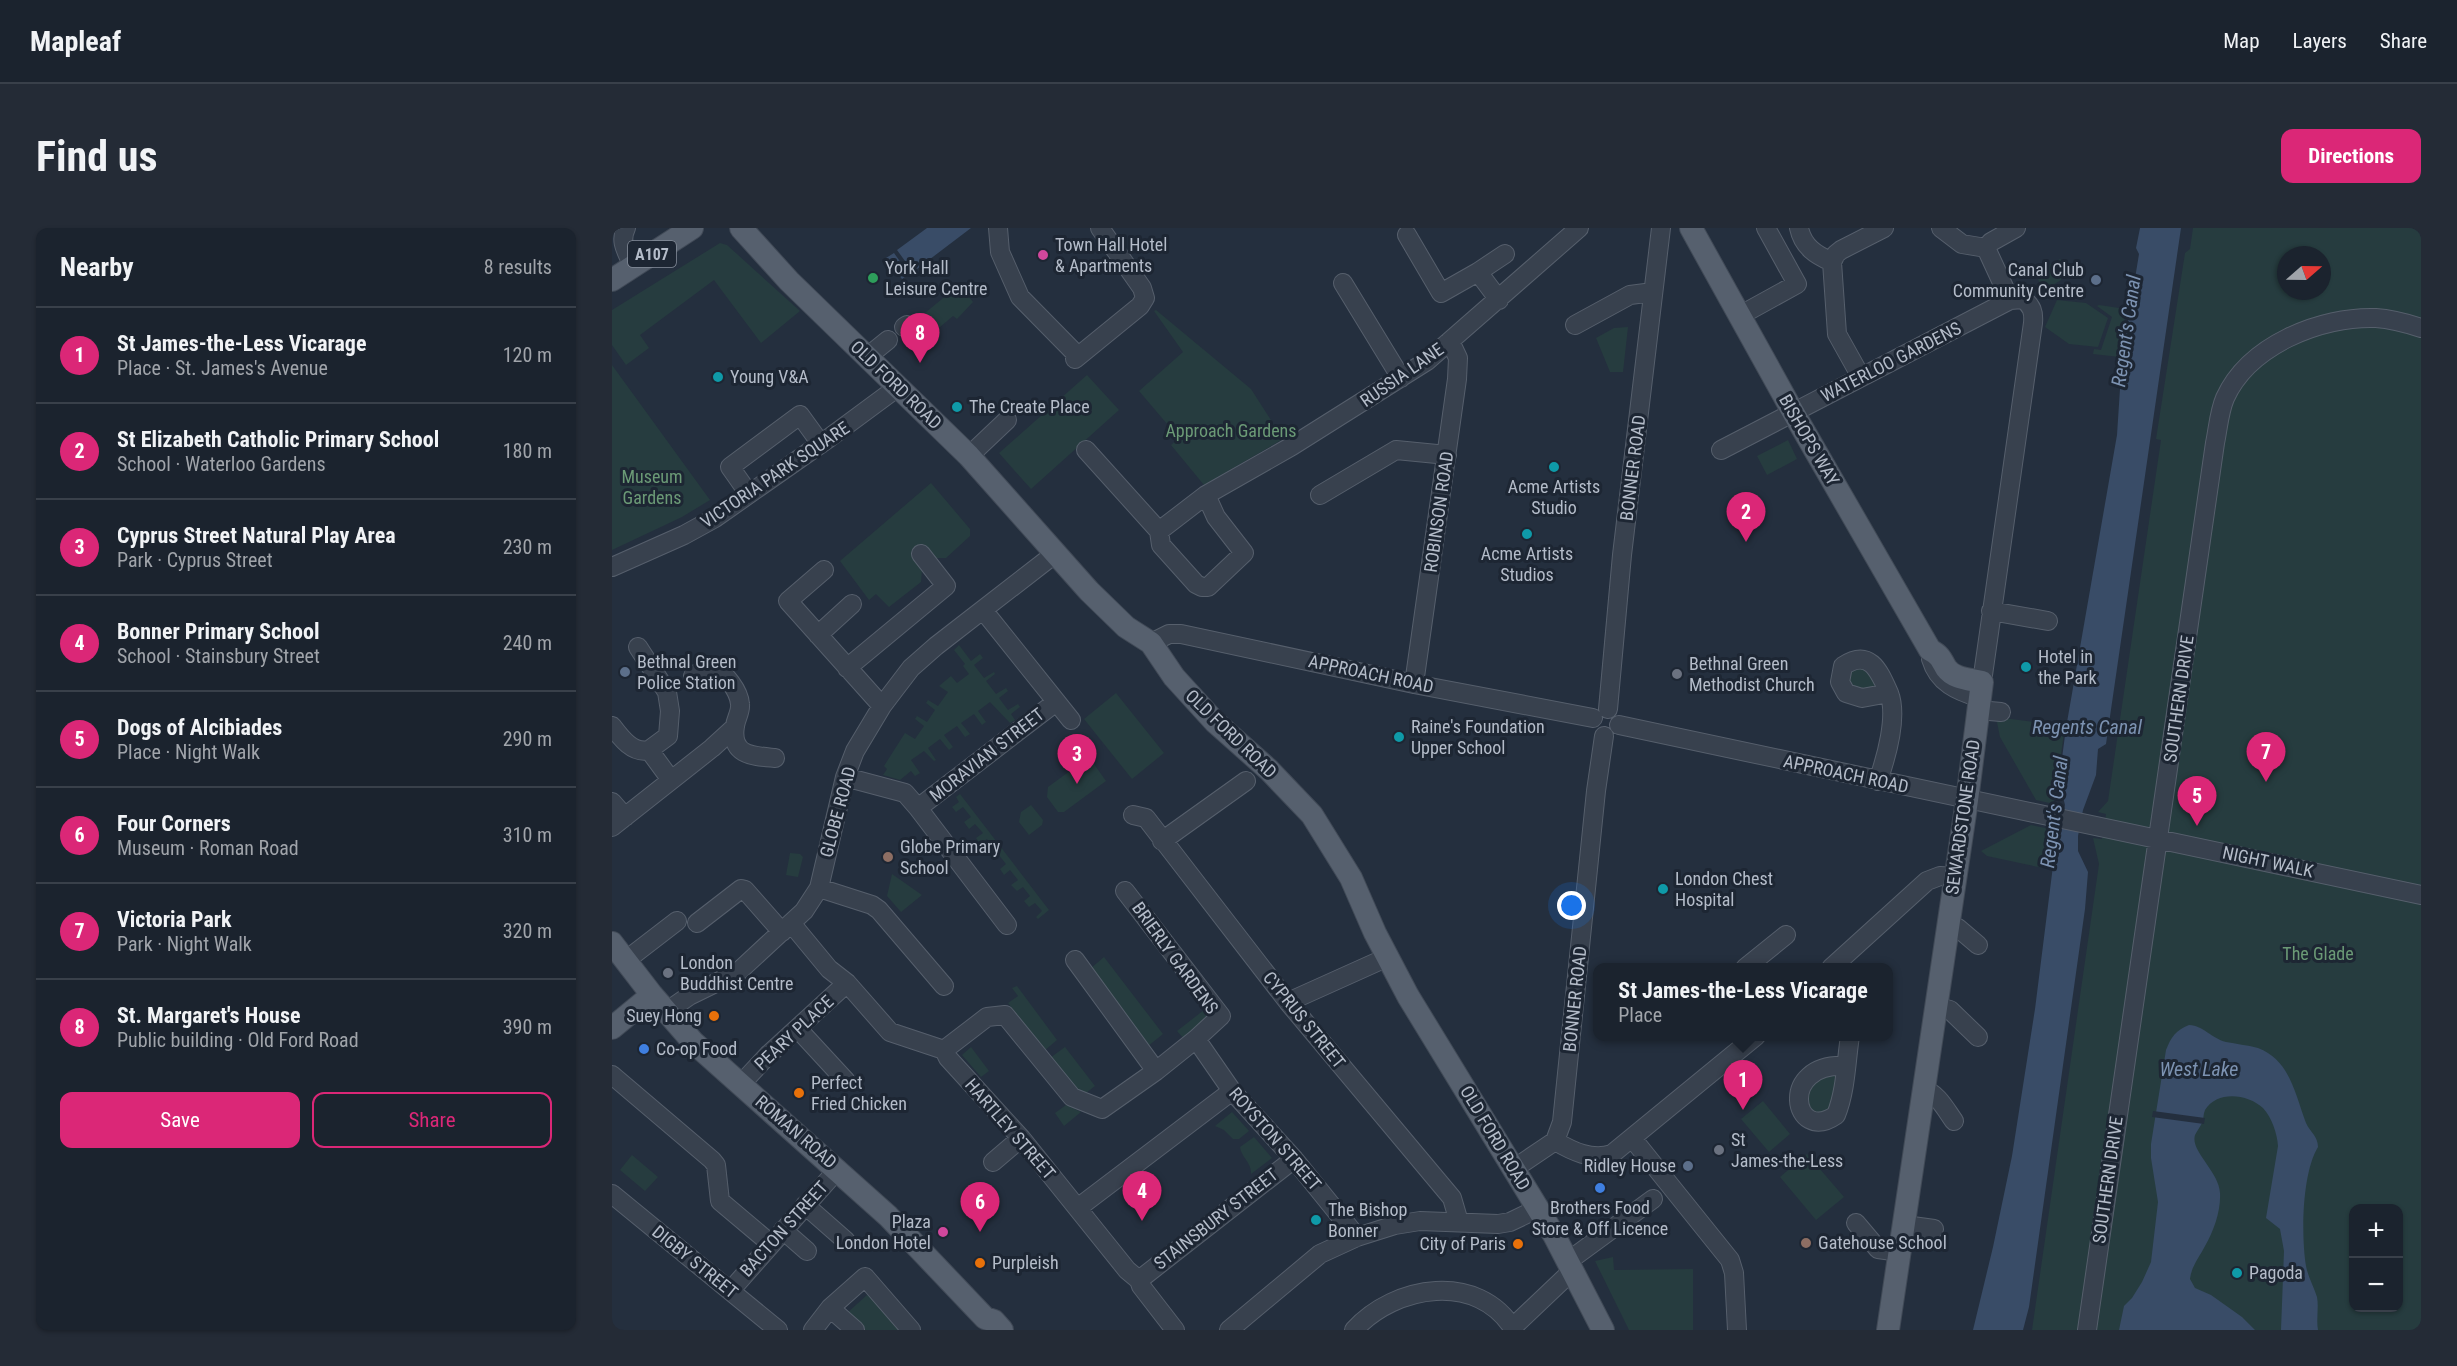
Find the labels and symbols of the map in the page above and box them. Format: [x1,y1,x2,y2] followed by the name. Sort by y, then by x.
[1055,234,1167,276] place label: Town Hall Hotel & Apartments
[628,241,676,267] road number: A107
[2277,246,2331,300] north arrow
[1036,248,1050,262] marker: Town Hall Hotel & Apartments
[885,257,987,299] place label: York Hall Leisure Centre
[1953,259,2084,301] place label: Canal Club Community Centre
[866,271,880,285] marker: York Hall Leisure Centre
[2089,273,2103,287] marker: Canal Club Community Centre
[2106,273,2146,388] water label: Regent's Canal
[900,314,940,363] pin: 8
[1817,317,1964,406] street label: WATERLOO GARDENS
[847,336,946,433] street label: OLD FORD ROAD
[1356,338,1447,411] street label: RUSSIA LANE
[730,366,809,387] place label: Young V&A
[711,370,725,384] marker: Young V&A
[1775,391,1844,489] street label: BISHOPS WAY
[969,396,1090,417] place label: The Create Place
[950,400,964,414] marker: The Create Place
[1616,414,1649,522] street label: BONNER ROAD
[696,417,853,532] street label: VICTORIA PARK SQUARE
[1165,420,1297,441] park label: Approach Gardens
[1420,450,1457,574] street label: ROBINSON ROAD
[1547,460,1561,474] marker: Acme Artists Studio
[621,466,683,508] park label: Museum Gardens
[1508,476,1600,518] place label: Acme Artists Studio
[1726,492,1766,542] pin: 2
[1520,527,1534,541] marker: Acme Artists Studios
[1481,543,1573,585] place label: Acme Artists Studios
[2159,634,2198,764] street label: SOUTHERN DRIVE
[2038,646,2097,688] place label: Hotel in the Park
[1307,650,1435,697] street label: APPROACH ROAD
[637,651,736,693] place label: Bethnal Green Police Station
[1689,653,1815,695] place label: Bethnal Green Methodist Church
[2019,660,2033,674] marker: Hotel in the Park
[618,665,632,679] marker: Bethnal Green Police Station
[1670,667,1684,681] marker: Bethnal Green Methodist Church
[1182,685,1281,782] street label: OLD FORD ROAD
[925,703,1048,806] street label: MORAVIAN STREET
[2032,715,2143,739] water label: Regents Canal
[1411,716,1545,758] place label: Raine's Foundation Upper School
[1392,730,1406,744] marker: Raine's Foundation Upper School
[2246,732,2286,782] pin: 7
[1058,734,1096,784] pin: 3
[1941,738,1984,896] street label: SEWARDSTONE ROAD
[1782,750,1910,797] street label: APPROACH ROAD
[2035,754,2073,869] water label: Regent's Canal
[815,764,860,860] street label: GLOBE ROAD
[2178,776,2216,826] pin: 5
[900,836,1001,878] place label: Globe Primary School
[2221,842,2316,881] street label: NIGHT WALK
[881,850,895,864] marker: Globe Primary School
[1675,868,1773,910] place label: London Chest Hospital
[1656,882,1670,896] marker: London Chest Hospital
[1557,891,1586,920] your location
[1128,898,1223,1018] street label: BRIERLY GARDENS
[2282,943,2354,964] park label: The Glade
[1558,945,1591,1053] street label: BONNER ROAD
[680,952,793,994] place label: London Buddhist Centre
[661,966,675,980] marker: London Buddhist Centre
[1259,967,1350,1072] street label: CYPRUS STREET
[750,991,837,1074] street label: PEARY PLACE
[626,1005,702,1026] place label: Suey Hong
[707,1009,721,1023] marker: Suey Hong
[656,1038,737,1059] place label: Co-op Food
[637,1042,651,1056] marker: Co-op Food
[2160,1057,2238,1081] water label: West Lake
[1724,1060,1762,1110] pin: 1
[811,1072,907,1114] place label: Perfect Fried Chicken
[961,1074,1060,1183] street label: HARTLEY STREET
[1456,1082,1535,1194] street label: OLD FORD ROAD
[1225,1083,1326,1194] street label: ROYSTON STREET
[792,1086,806,1100] marker: Perfect Fried Chicken
[751,1091,841,1173] street label: ROMAN ROAD
[2088,1115,2127,1245] street label: SOUTHERN DRIVE
[1731,1129,1843,1171] place label: St James-the-Less
[1712,1143,1726,1157] marker: St James-the-Less
[1584,1155,1676,1176] place label: Ridley House
[1681,1159,1695,1173] marker: Ridley House
[1149,1164,1282,1274] street label: STAINSBURY STREET
[1122,1172,1162,1221] pin: 4
[735,1177,832,1281] street label: BACTON STREET
[1593,1181,1607,1195] marker: Brothers Food Store & Off Licence
[960,1182,1000,1232] pin: 6
[1532,1197,1668,1239] place label: Brothers Food Store & Off Licence
[1328,1199,1408,1241] place label: The Bishop Bonner
[836,1211,931,1253] place label: Plaza London Hotel
[1309,1213,1323,1227] marker: The Bishop Bonner
[648,1221,742,1303] street label: DIGBY STREET
[936,1225,950,1239] marker: Plaza London Hotel
[1818,1232,1947,1253] place label: Gatehouse School
[1420,1233,1506,1254] place label: City of Paris
[1799,1236,1813,1250] marker: Gatehouse School
[1511,1237,1525,1251] marker: City of Paris
[992,1252,1059,1273] place label: Purpleish
[973,1256,987,1270] marker: Purpleish
[2249,1262,2303,1283] place label: Pagoda
[2230,1266,2244,1280] marker: Pagoda

